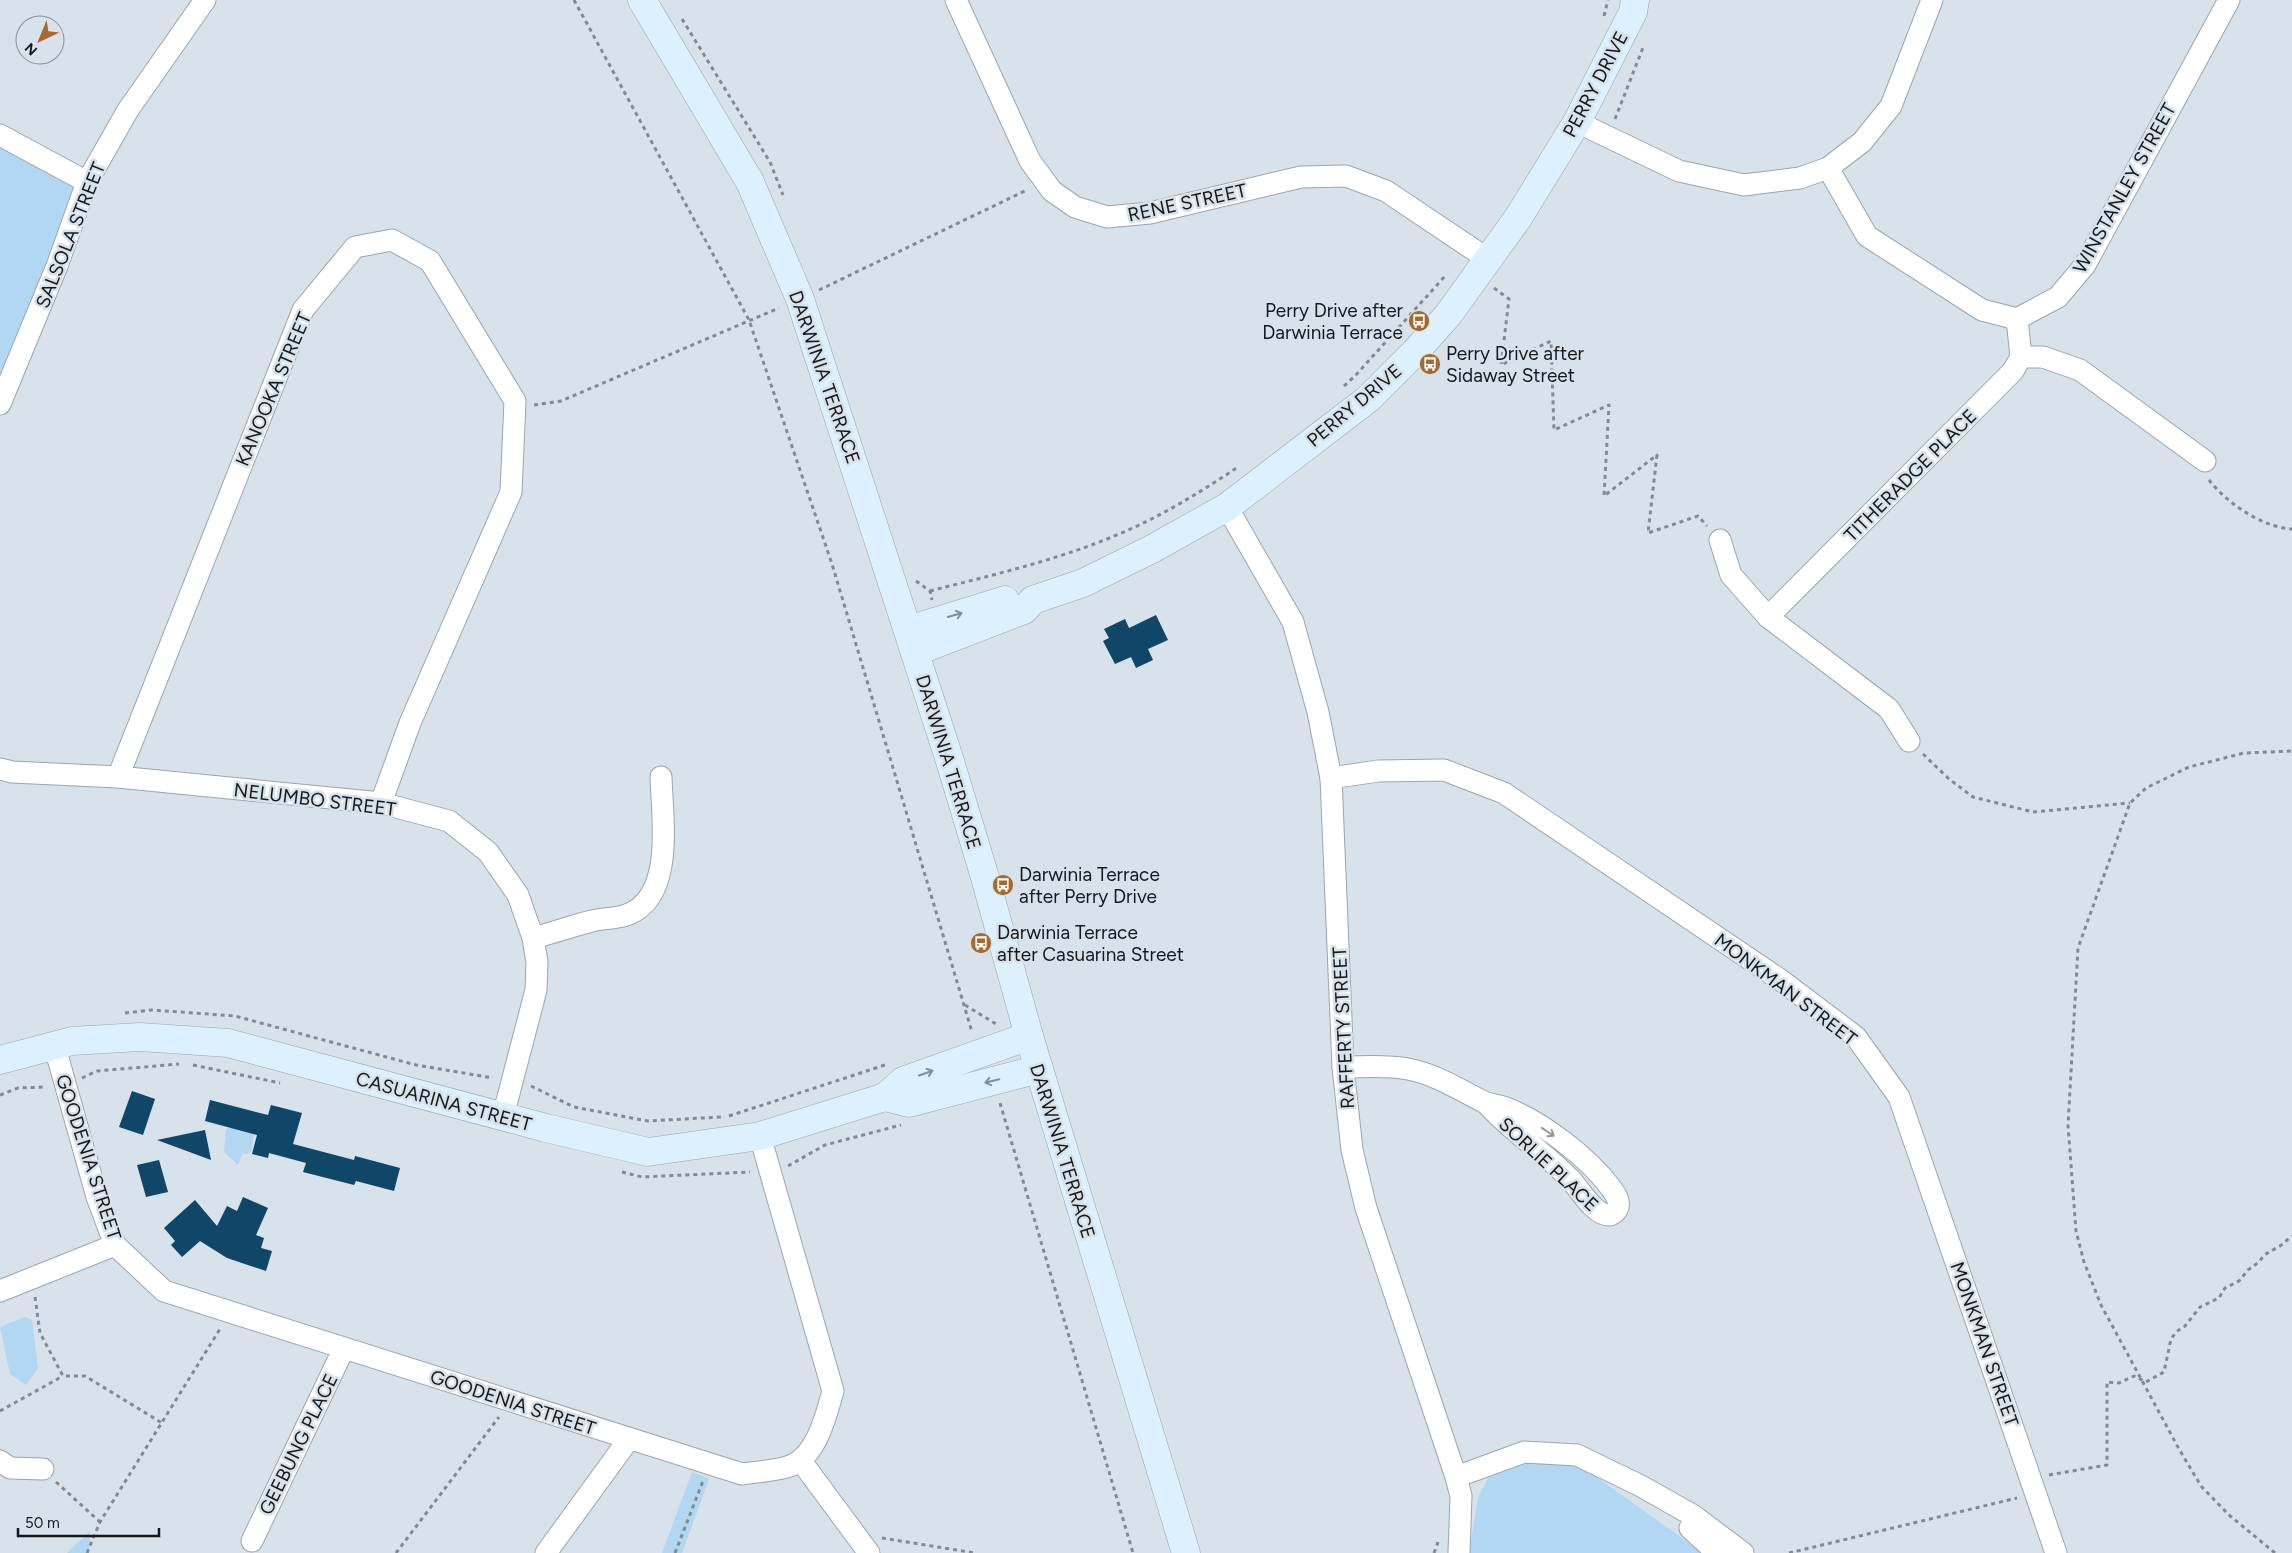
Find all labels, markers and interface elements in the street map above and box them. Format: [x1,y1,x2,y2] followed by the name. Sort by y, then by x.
[15,15,65,65] north arrow
[1558,27,1633,141] street label: PERRY DRIVE
[22,39,41,59] text: N
[2068,99,2181,277] street label: WINSTANLEY STREET
[31,158,110,311] street label: SALSOLA STREET
[1126,179,1249,226] street label: RENE STREET
[784,288,865,467] street label: DARWINIA TERRACE
[1262,299,1404,344] place label: Perry Drive after Darwinia Terrace
[231,308,316,470] street label: KANOOKA STREET
[1407,309,1431,333] bus stop icon: Perry Drive after Darwinia Terrace
[1446,342,1585,387] place label: Perry Drive after Sidaway Street
[1418,352,1442,376] bus stop icon: Perry Drive after Sidaway Street
[1302,359,1406,452] street label: PERRY DRIVE
[1839,404,1981,546] street label: TITHERADGE PLACE
[946,610,962,620] one-way arrow
[911,672,986,852] street label: DARWINIA TERRACE
[232,778,398,821] street label: NELUMBO STREET
[1019,863,1160,908] place label: Darwinia Terrace after Perry Drive
[991,873,1015,897] bus stop icon: Darwinia Terrace after Perry Drive
[997,921,1184,966] place label: Darwinia Terrace after Casuarina Street
[1710,928,1862,1051] street label: MONKMAN STREET
[969,931,993,955] bus stop icon: Darwinia Terrace after Casuarina Street
[1328,946,1359,1110] street label: RAFFERTY STREET
[1025,1061,1100,1241] street label: DARWINIA TERRACE
[354,1067,535,1136] street label: CASUARINA STREET
[918,1067,934,1077] one-way arrow
[51,1071,126,1243] street label: GOODENIA STREET
[984,1077,1000,1086] one-way arrow
[1494,1112,1603,1216] street label: SORLIE PLACE
[1540,1127,1554,1137] one-way arrow
[1946,1259,2024,1430] street label: MONKMAN STREET
[427,1365,599,1440] street label: GOODENIA STREET
[254,1370,343,1519] street label: GEEBUNG PLACE
[18,1506,159,1538] scale bar
[25,1514,60,1532] text: 50 m

